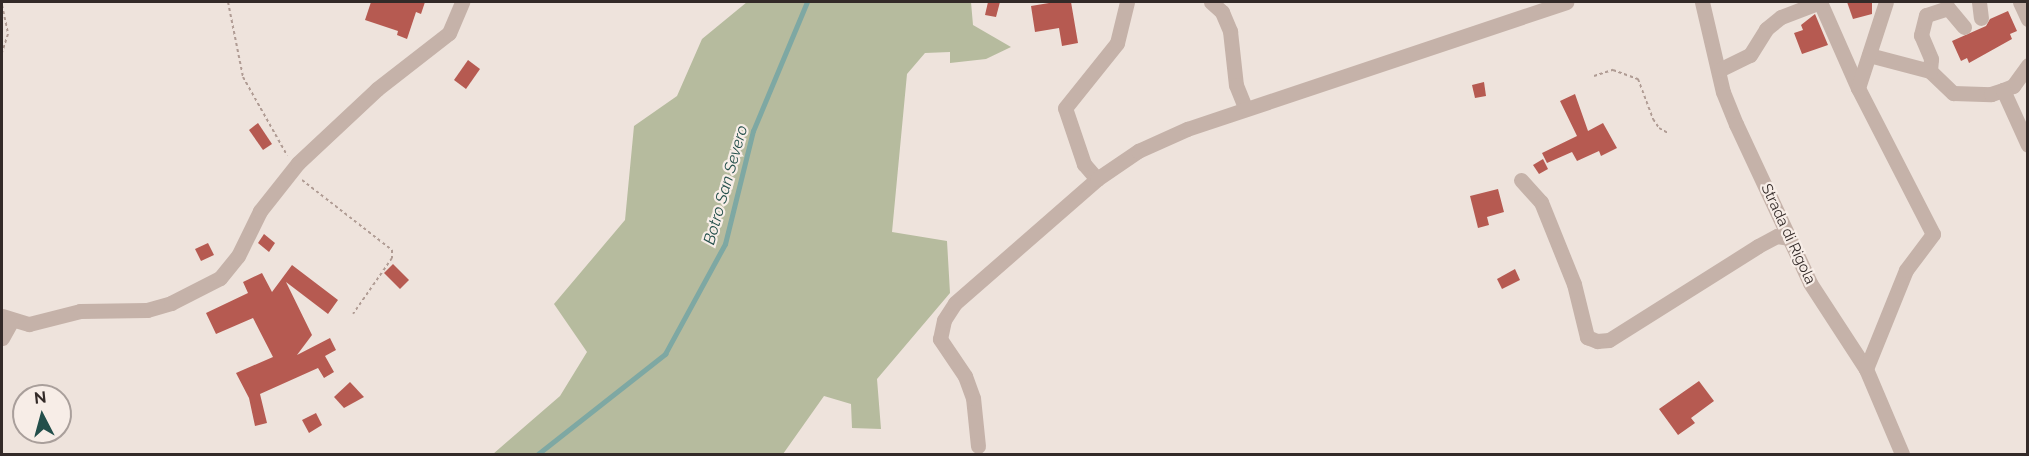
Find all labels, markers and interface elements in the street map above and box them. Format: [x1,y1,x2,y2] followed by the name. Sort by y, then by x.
[700,123,752,247] water label: Botro San Severo
[1757,181,1819,287] street label: Strada di Rigola
[12,384,72,444] north arrow
[33,388,47,408] text: N

